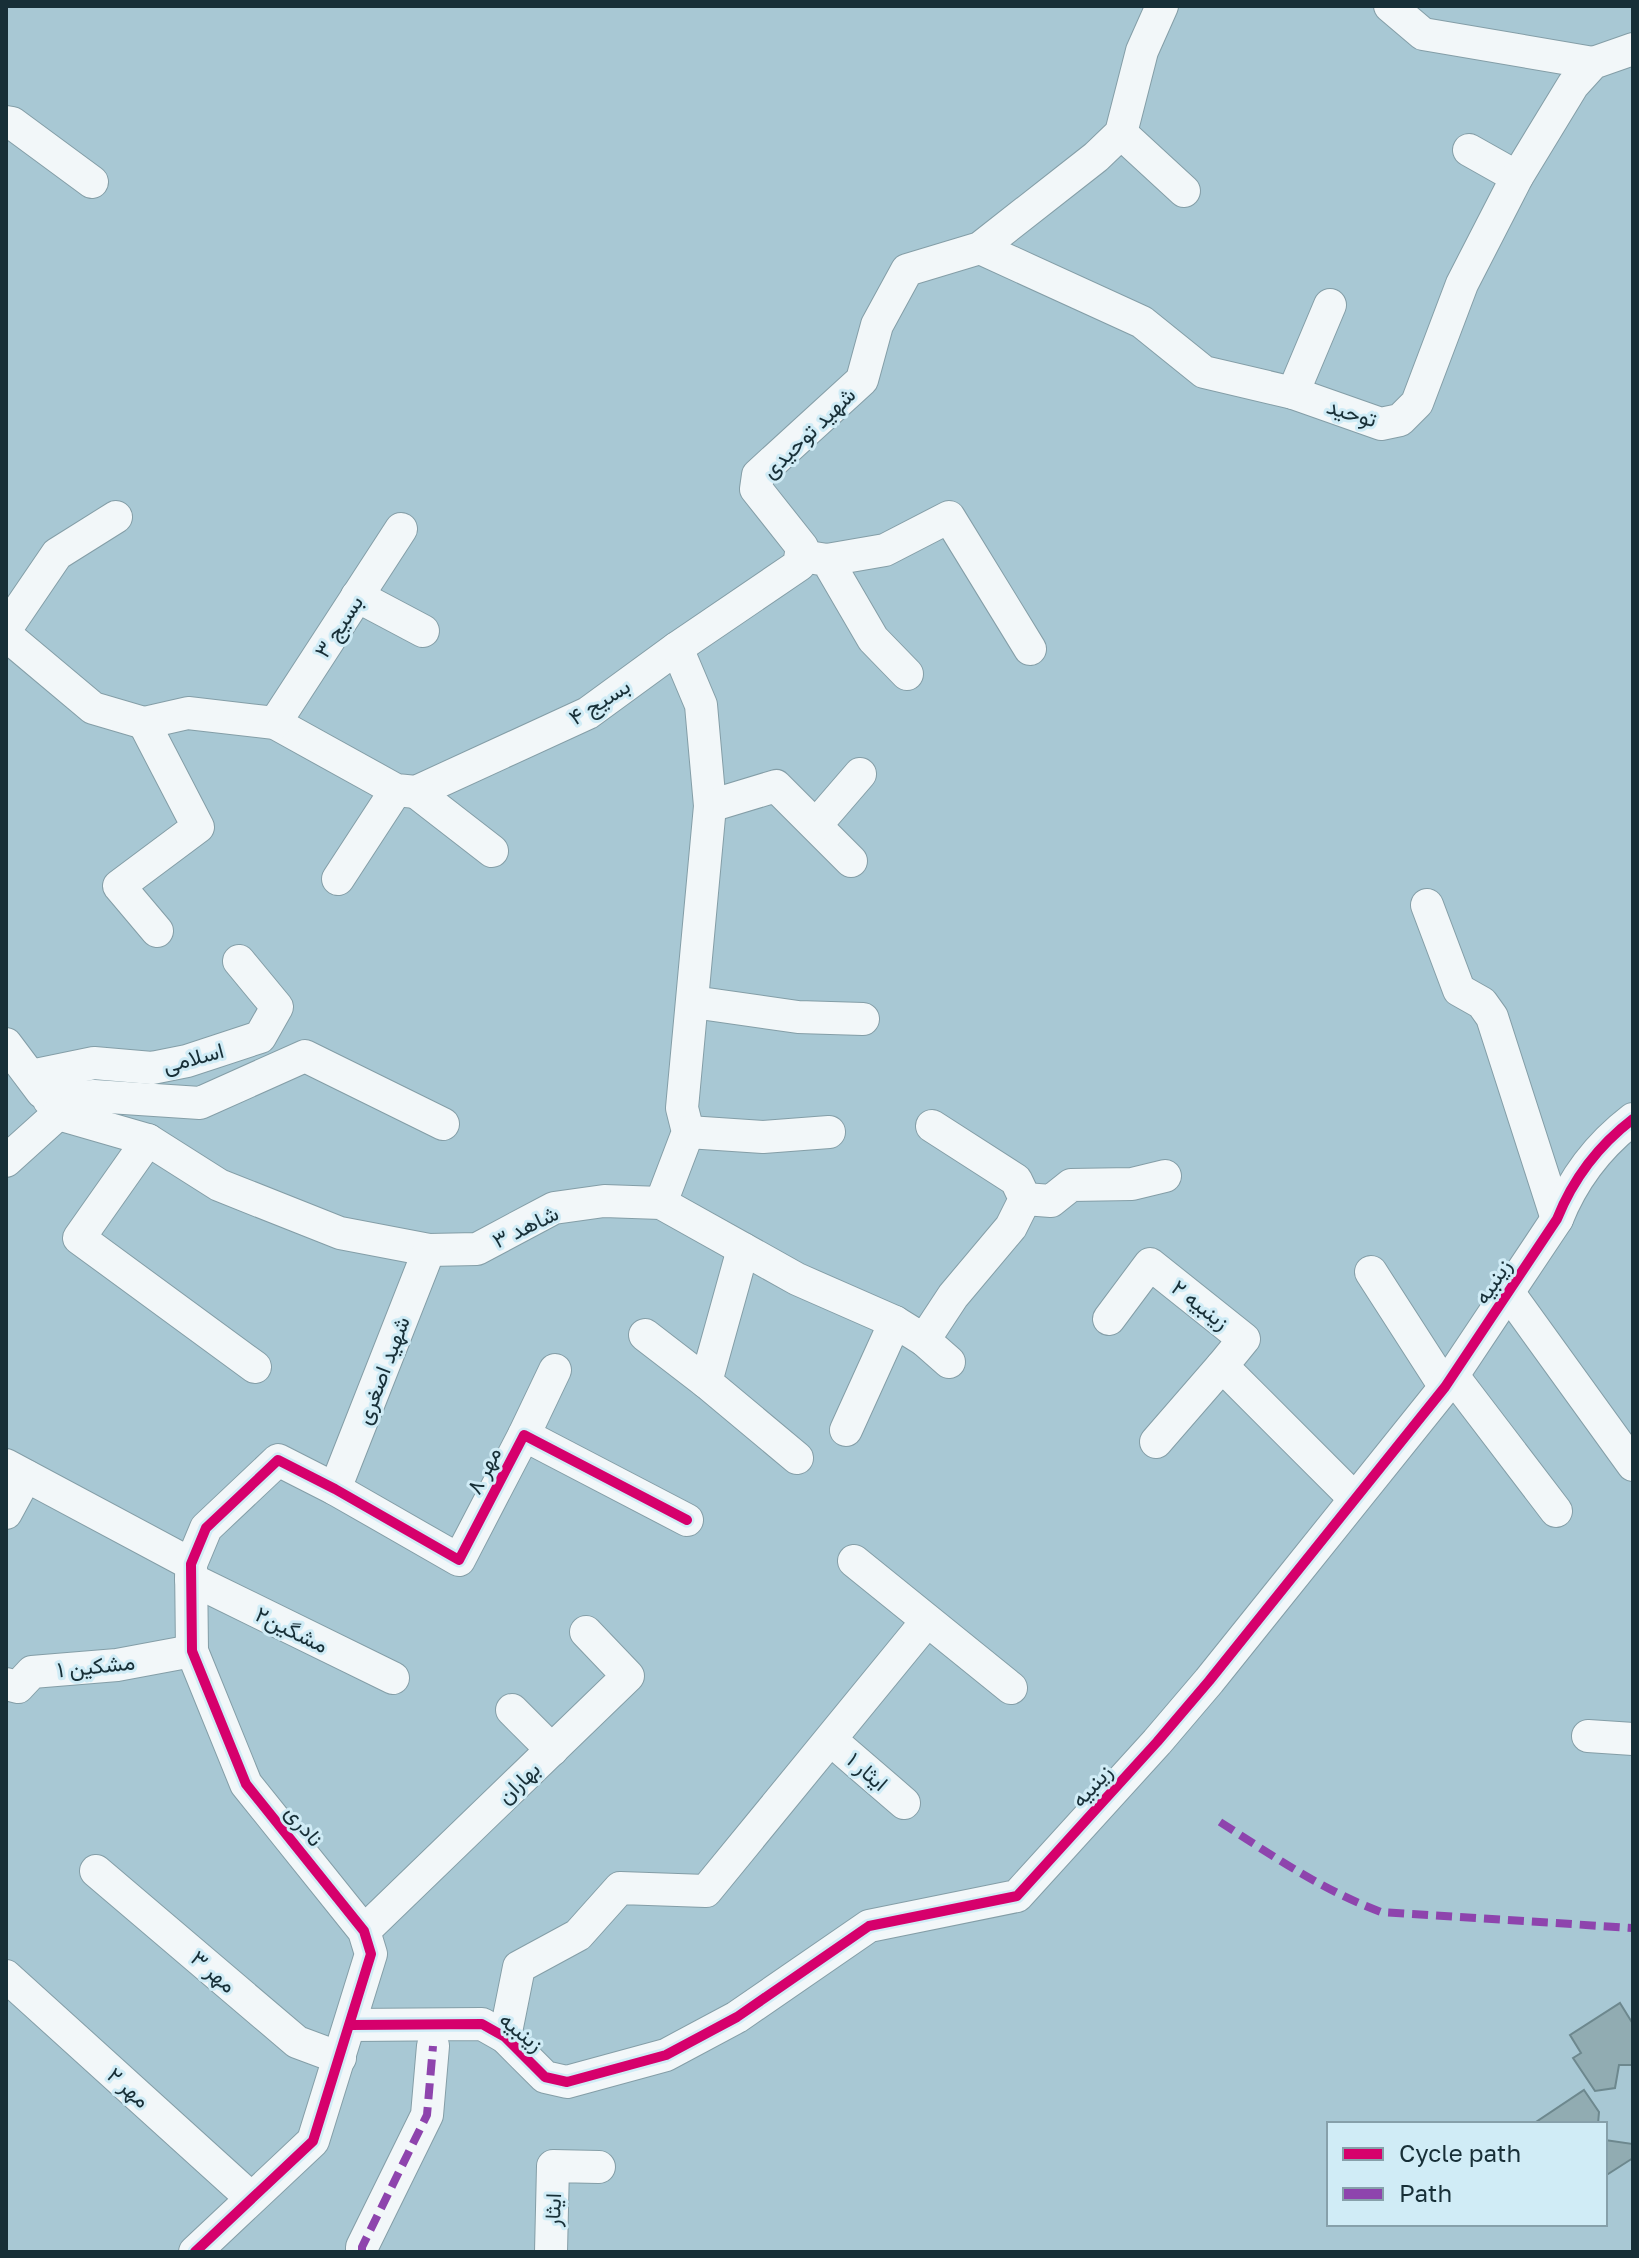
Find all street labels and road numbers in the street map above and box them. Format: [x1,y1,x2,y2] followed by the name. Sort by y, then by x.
[755,381,861,484] street label: شهید توحیدی
[1323,392,1381,433] street label: توحید
[308,590,370,664] street label: بسیج ۳
[563,672,636,732] street label: بسیج ۴
[159,1036,227,1079] street label: اسلامی
[488,1199,562,1253] street label: شاهد ۳
[1467,1253,1517,1309] street label: زینبیه
[1166,1273,1235,1336] street label: زینبیه ۲
[349,1312,416,1428] street label: شهید اصغری
[460,1442,507,1499] street label: مهر ۸
[251,1600,333,1659] street label: مشگین۲
[56,1647,136,1683] street label: مشکین ۱
[841,1746,894,1797] street label: ایثار ۱
[491,1755,546,1810] street label: بهاران
[1065,1758,1118,1813] street label: زینبیه
[279,1799,330,1852] street label: نادری
[185,1944,242,1999] street label: مهر ۳
[494,2005,549,2058] street label: زینبیه
[101,2061,156,2114] street label: مهر ۲
[538,2193,567,2228] street label: ایثار

